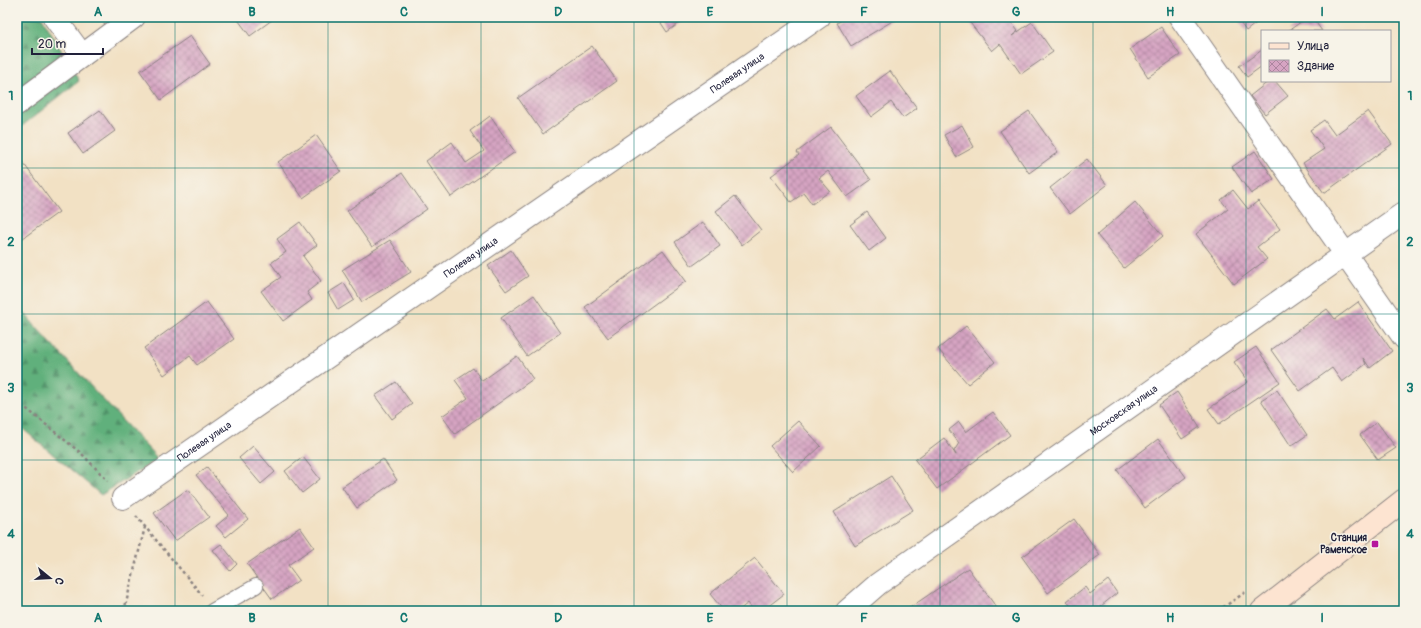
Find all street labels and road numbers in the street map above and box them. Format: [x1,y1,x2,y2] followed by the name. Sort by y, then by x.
[708,50,767,96] street label: Полевая улица
[442,234,501,280] street label: Полевая улица
[1088,382,1160,438] street label: Московская улица
[175,419,234,465] street label: Полевая улица

